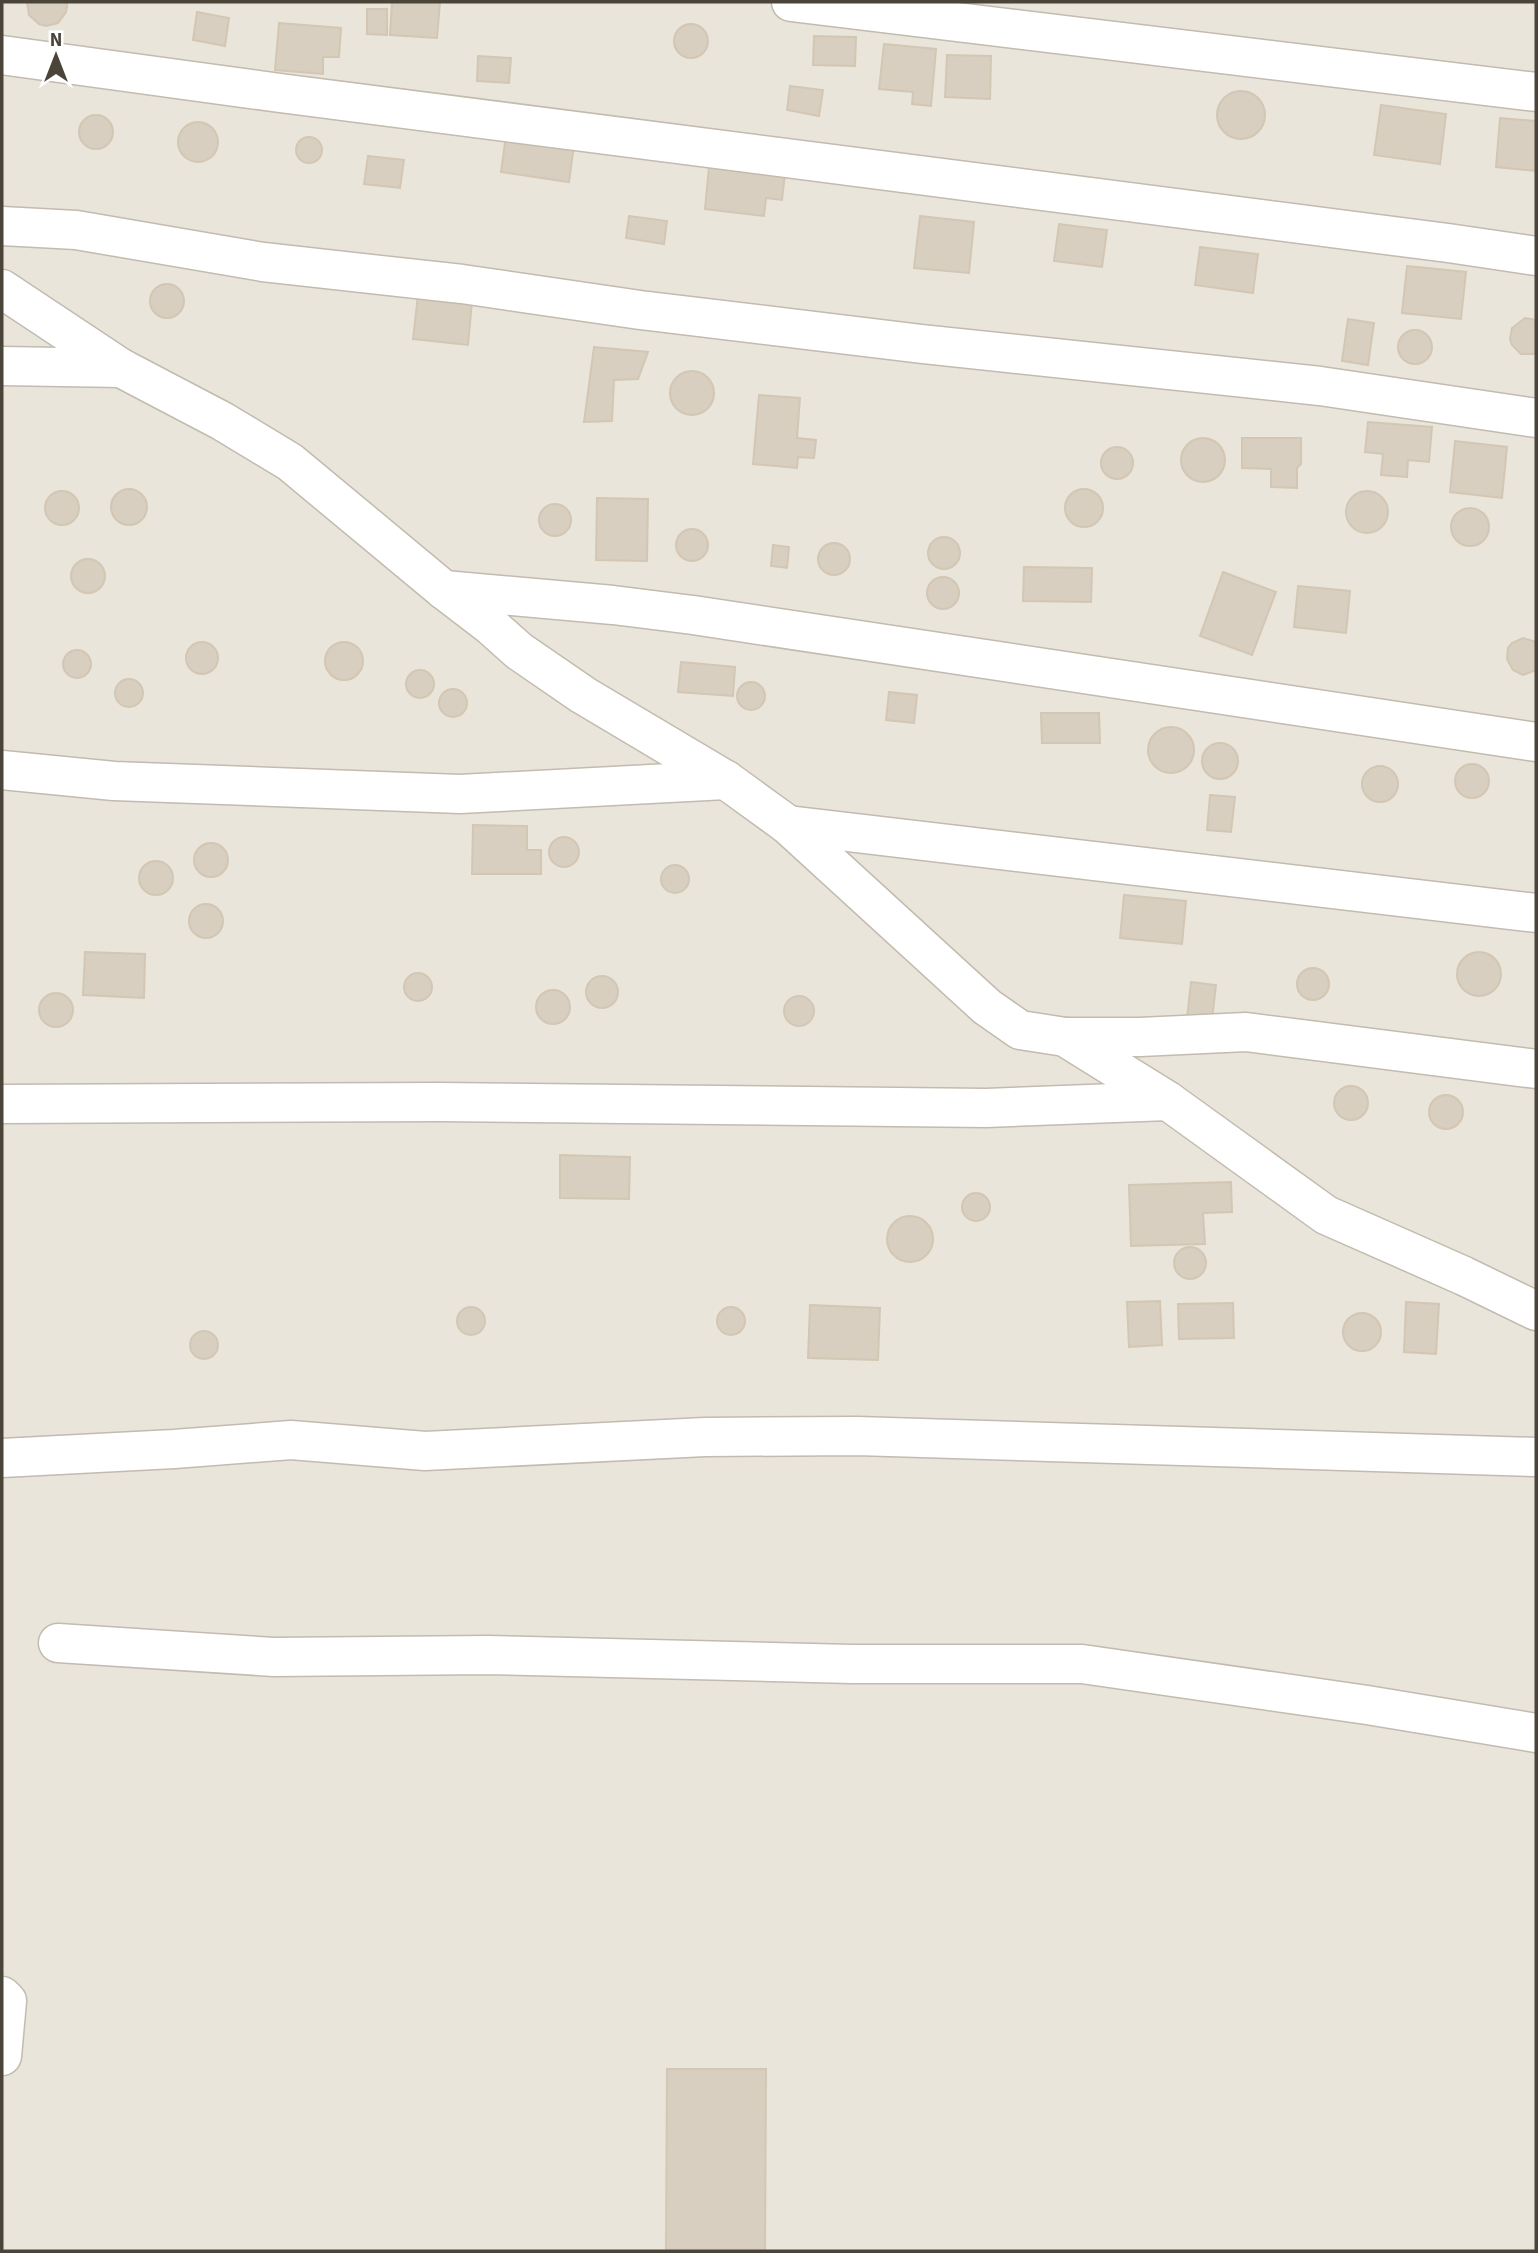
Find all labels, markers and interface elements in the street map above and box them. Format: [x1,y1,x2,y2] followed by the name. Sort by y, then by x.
[21,21,91,91] north arrow
[50,27,62,54] text: N

